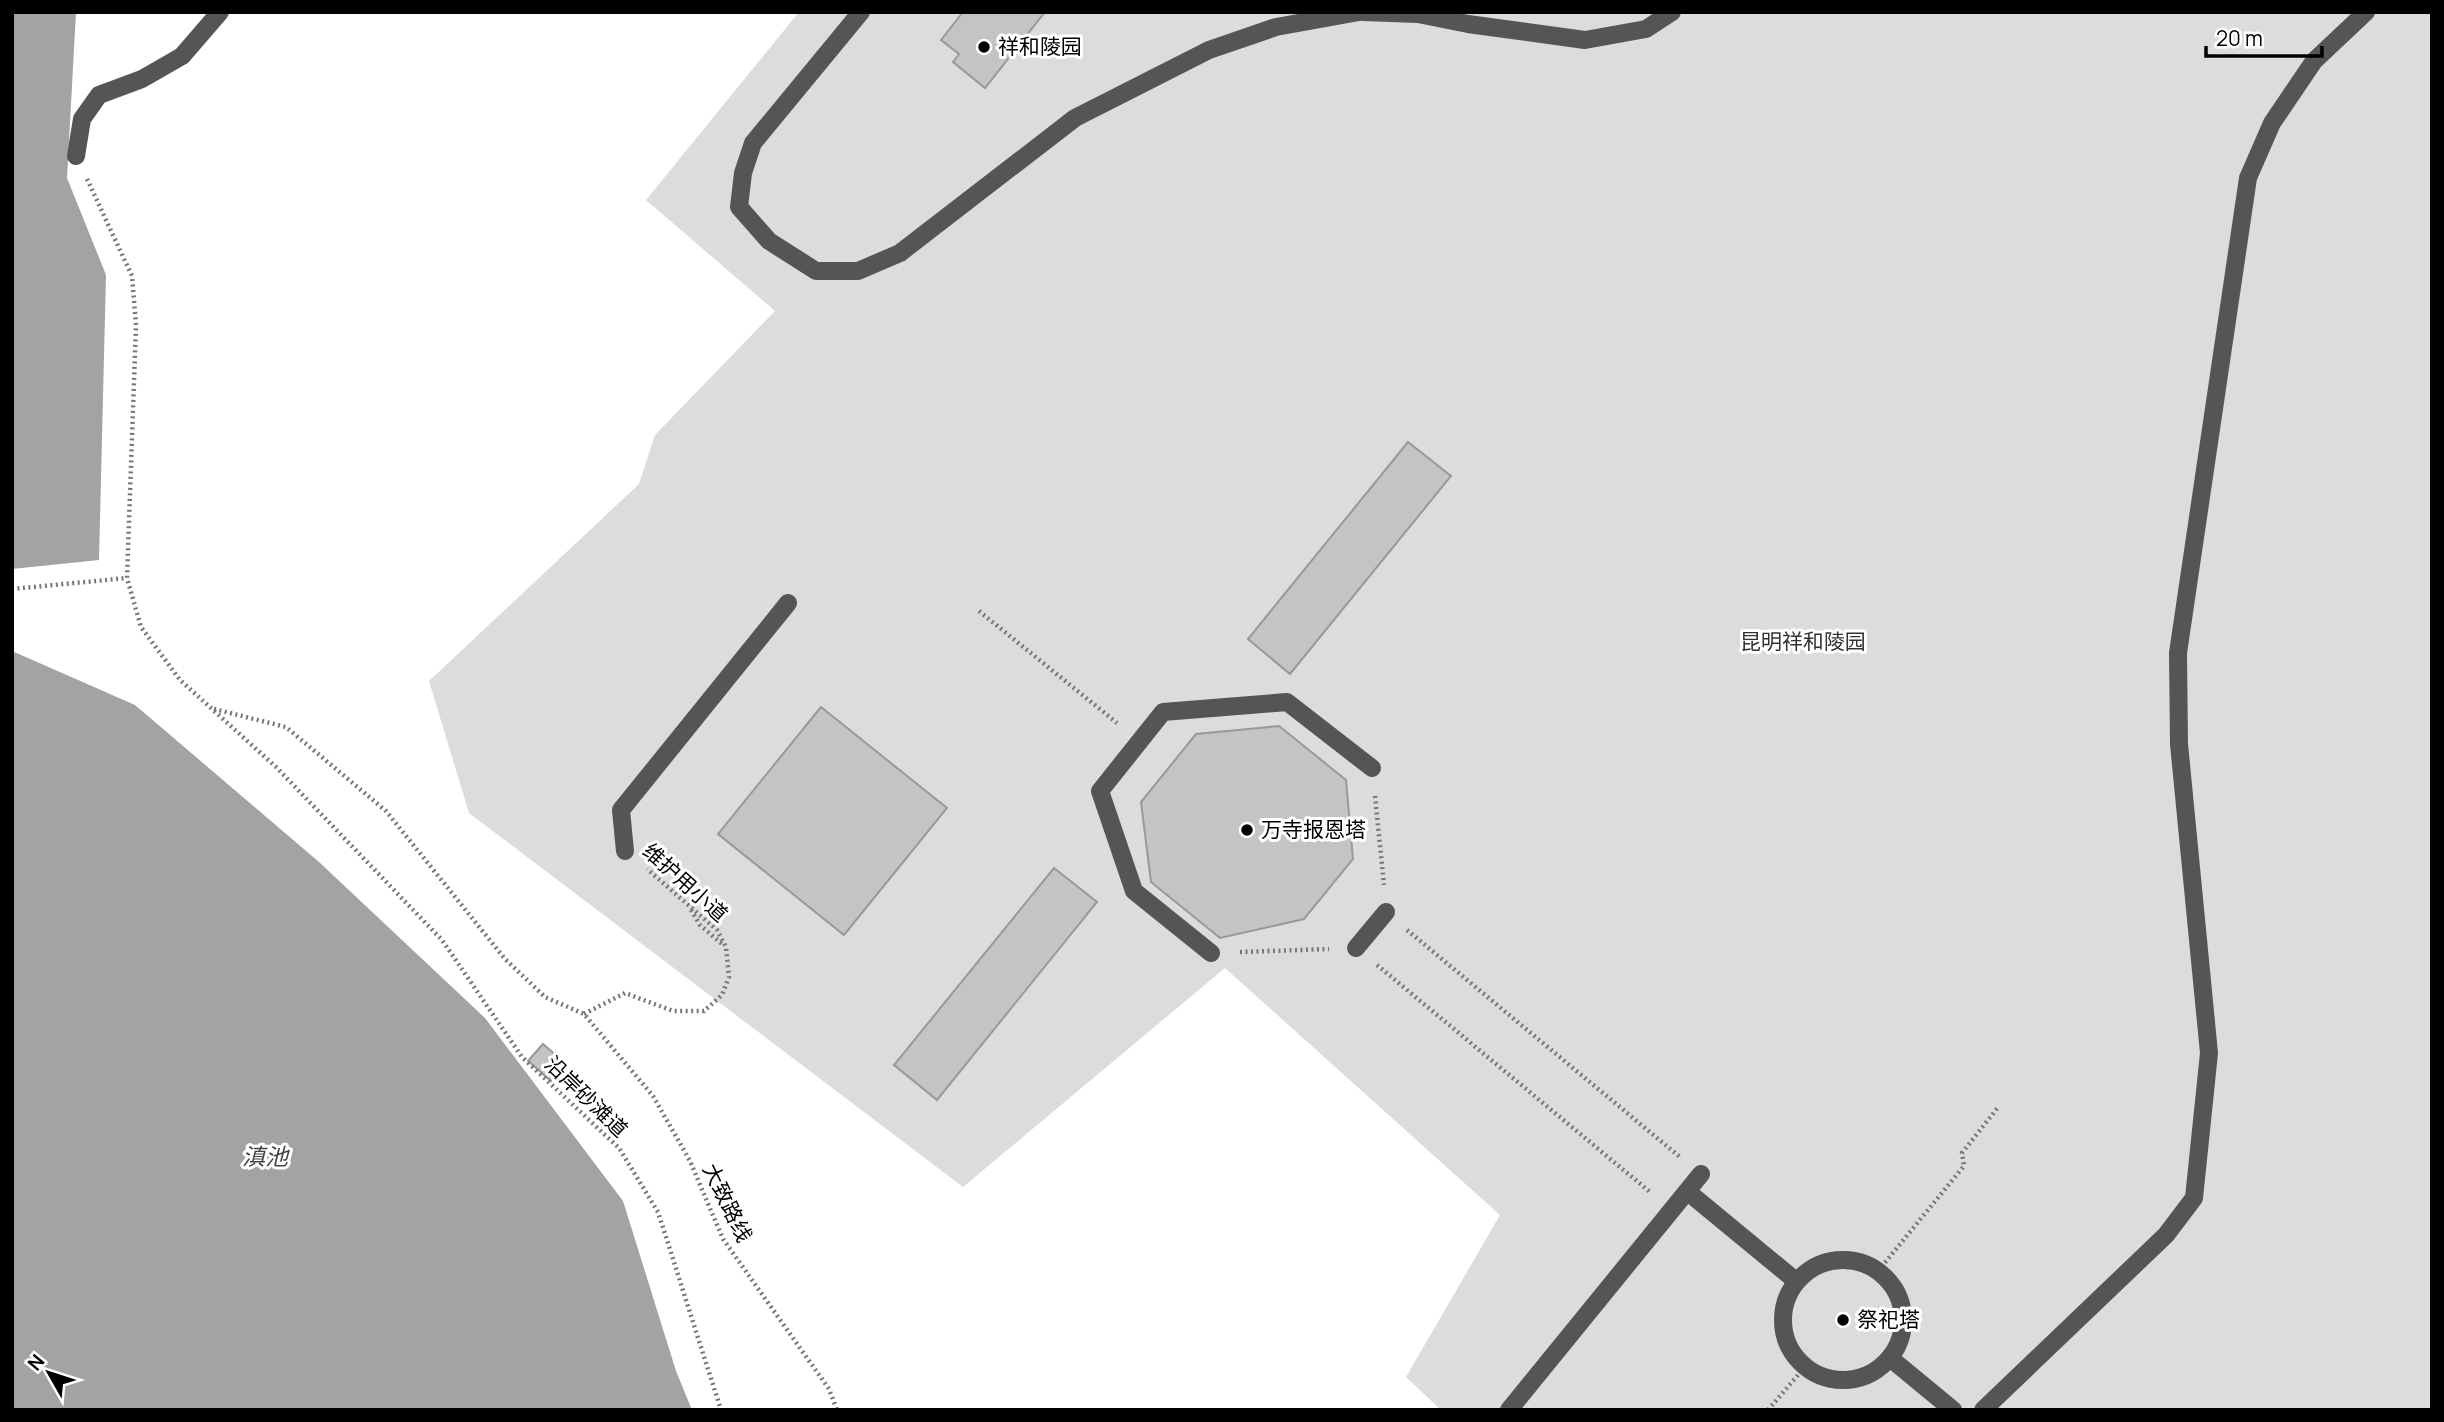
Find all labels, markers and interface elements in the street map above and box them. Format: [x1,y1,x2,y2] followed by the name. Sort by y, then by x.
[2206,14,2322,58] scale bar
[2216,24,2263,52] text: 20 m
[998,32,1082,60] place label: 祥和陵园
[976,39,992,55] marker: 祥和陵园
[1740,627,1866,655] park label: 昆明祥和陵园
[1261,815,1366,843] place label: 万寺报恩塔
[1239,822,1255,838] marker: 万寺报恩塔
[637,837,734,928] street label: 维护用小道
[539,1050,634,1143] street label: 沿岸砂滩道
[242,1140,290,1172] water label: 滇池
[697,1159,759,1246] street label: 大致路线
[1857,1305,1920,1333] place label: 祭祀塔
[1835,1312,1851,1328] marker: 祭祀塔
[14,1338,84,1408] north arrow
[21,1349,50,1376] text: N

